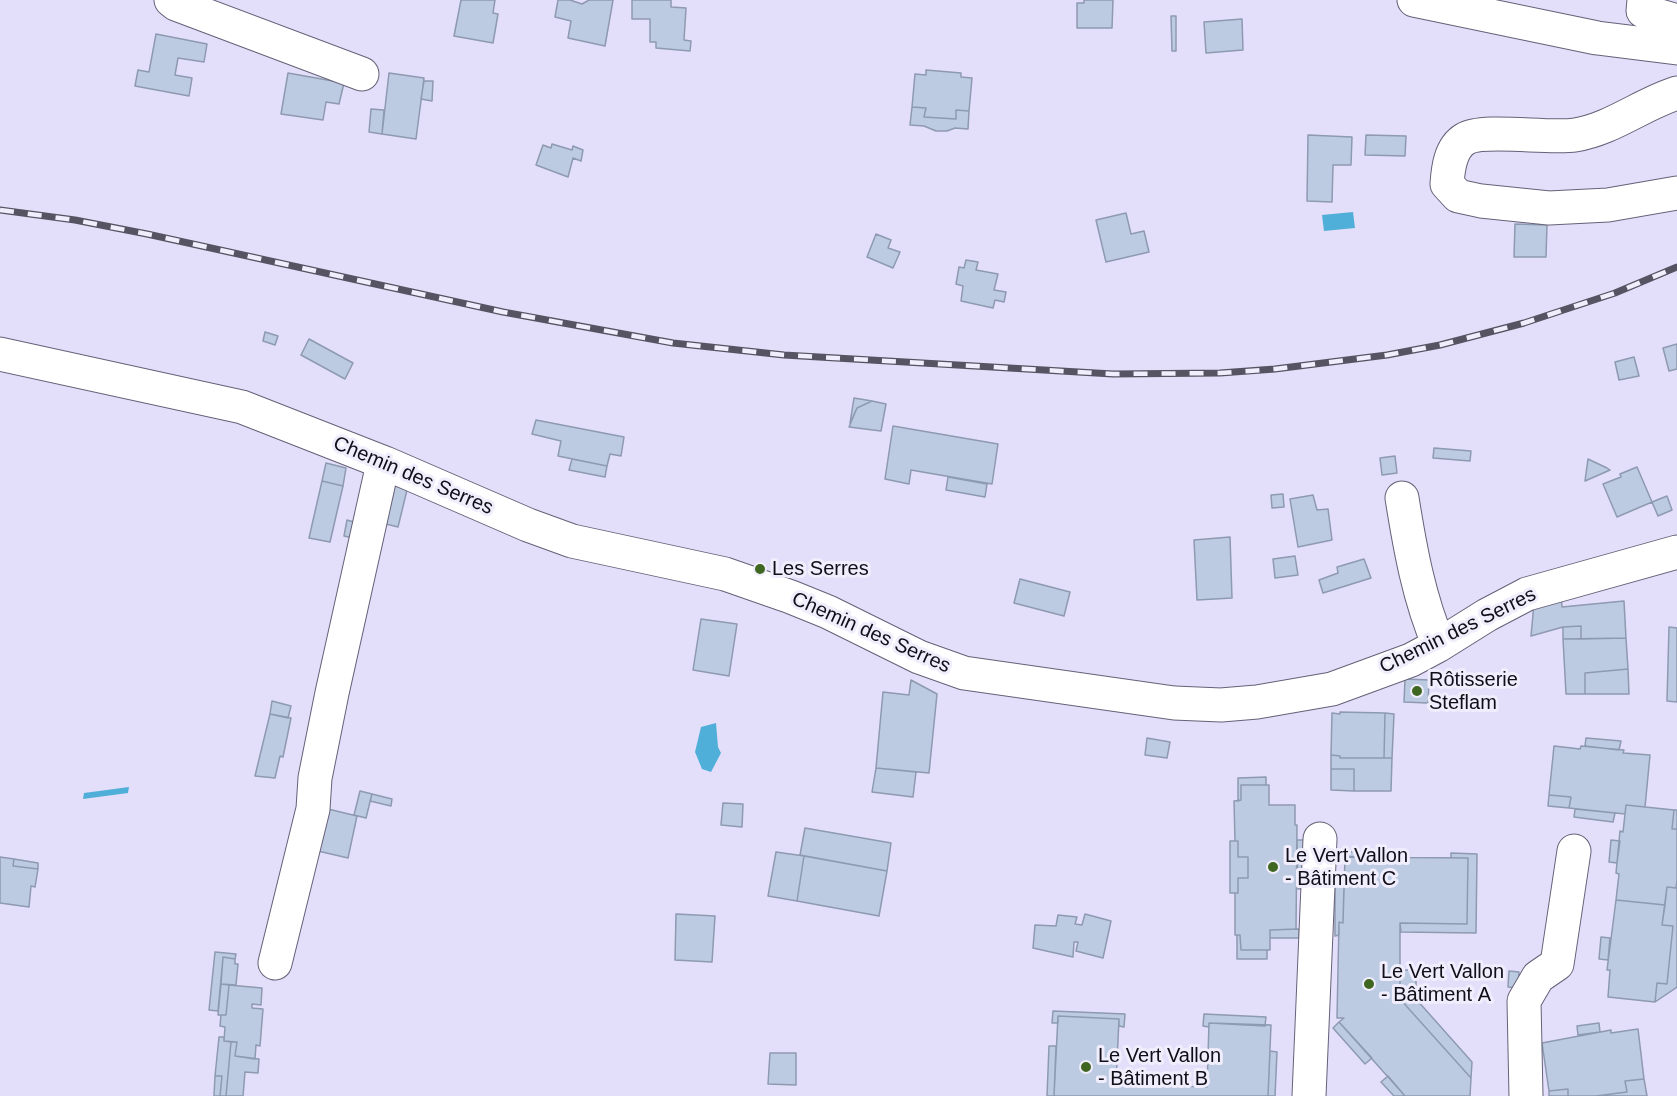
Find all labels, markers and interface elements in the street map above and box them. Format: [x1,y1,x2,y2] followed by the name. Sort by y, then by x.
[330,432,496,520] street label: Chemin des Serres
[772,557,869,581] place label: Les Serres
[753,562,767,576] marker: Les Serres
[1376,583,1540,679] street label: Chemin des Serres
[788,587,954,679] street label: Chemin des Serres
[1429,668,1518,715] place label: Rôtisserie Steflam
[1410,684,1424,698] marker: Rôtisserie Steflam
[1285,844,1408,891] place label: Le Vert Vallon - Bâtiment C
[1266,860,1280,874] marker: Le Vert Vallon - Bâtiment C
[1381,960,1504,1007] place label: Le Vert Vallon - Bâtiment A
[1362,977,1376,991] marker: Le Vert Vallon - Bâtiment A
[1098,1044,1221,1091] place label: Le Vert Vallon - Bâtiment B
[1079,1060,1093,1074] marker: Le Vert Vallon - Bâtiment B

